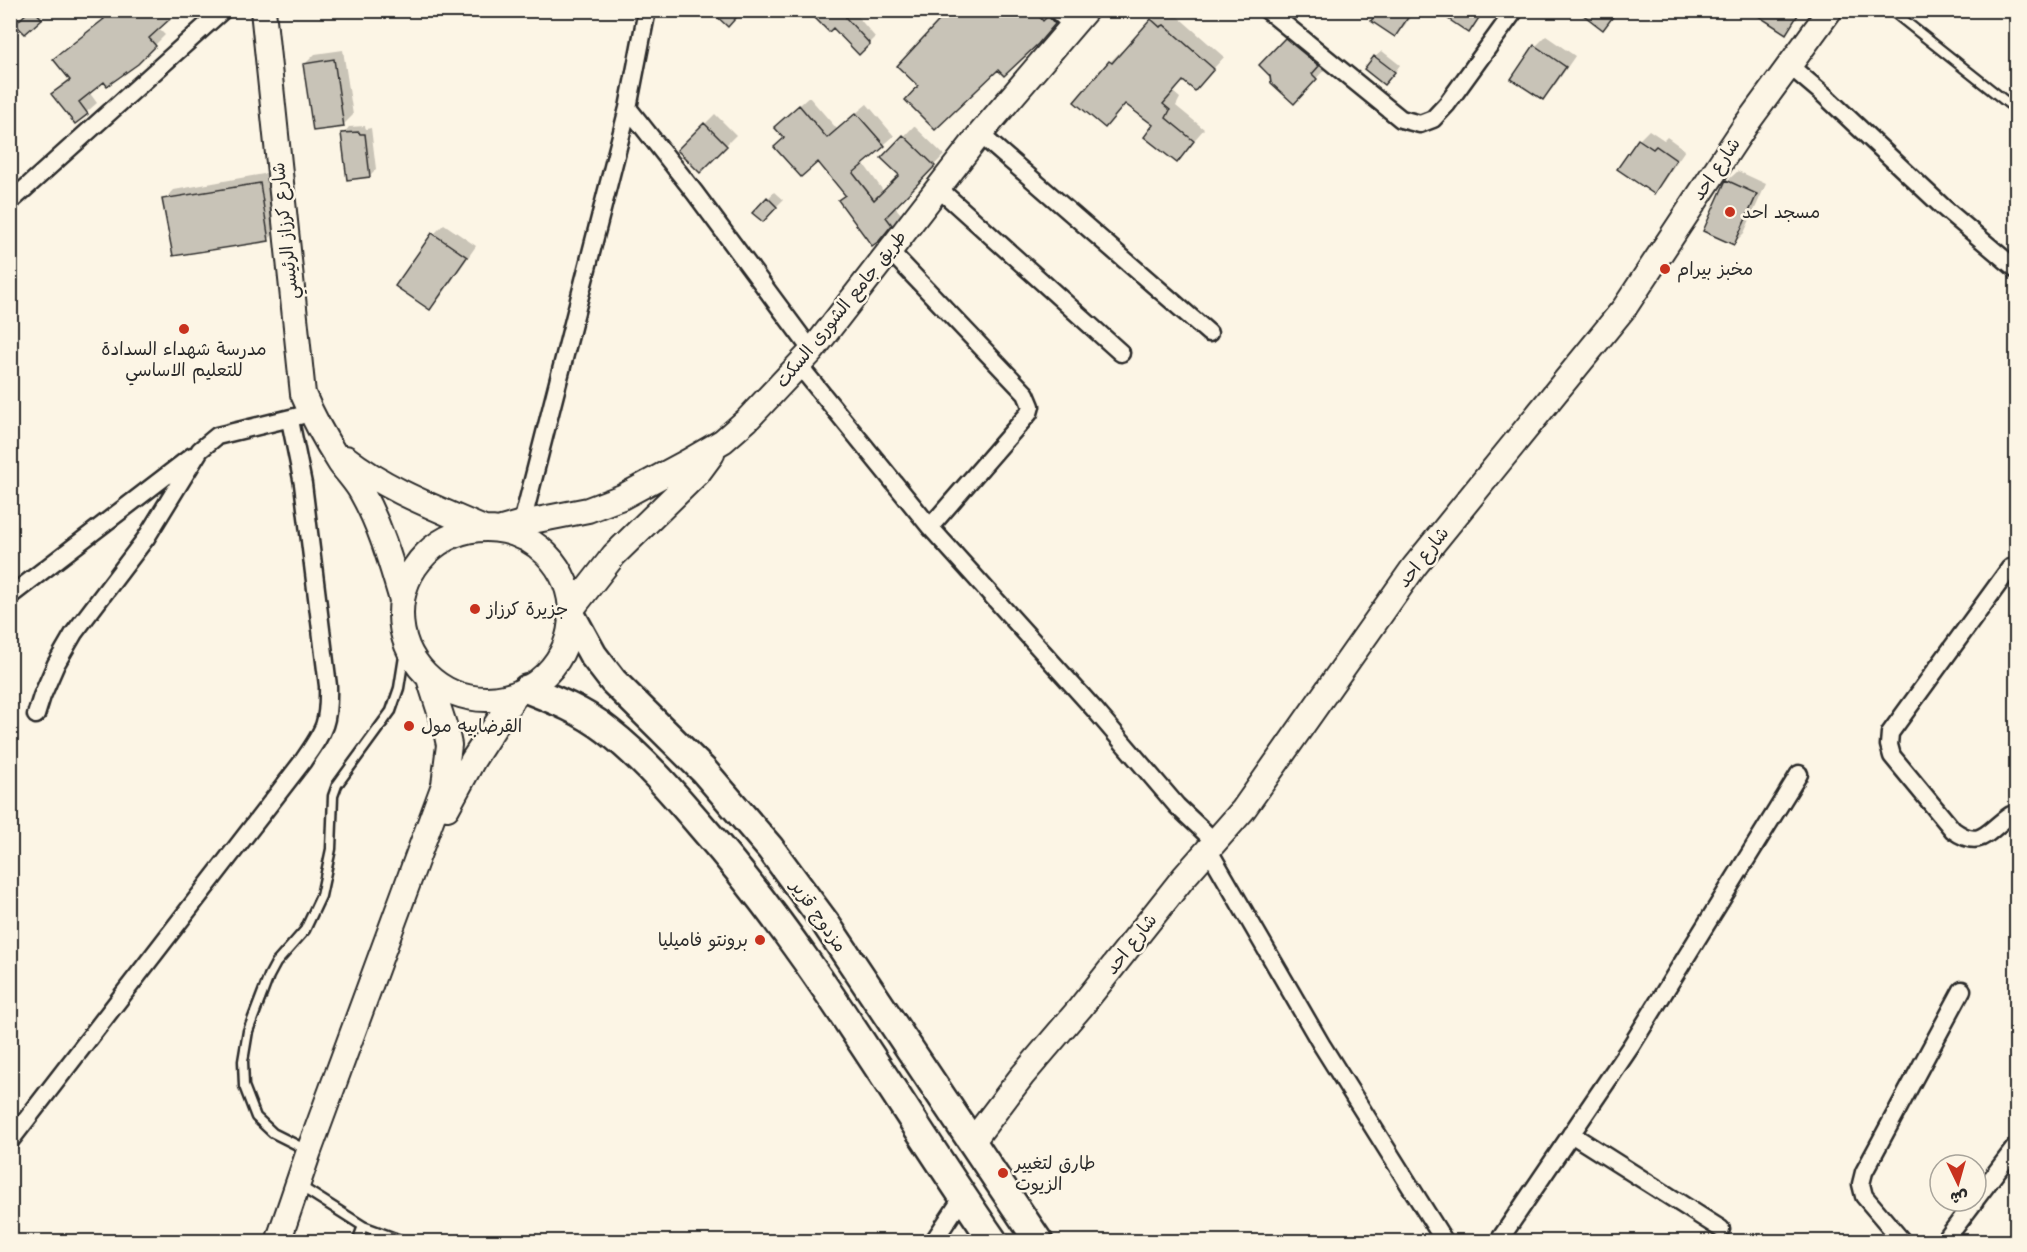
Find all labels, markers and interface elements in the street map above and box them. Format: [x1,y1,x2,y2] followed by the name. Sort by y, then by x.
[1686,133,1746,205] street label: شارع احد
[266,161,308,301] street label: شارع كرزاز الرئيسي
[1742,200,1820,224] place label: مسجد احد
[1723,205,1737,219] marker: مسجد احد
[770,225,913,393] street label: طريق جامع الشورى السكت
[1677,257,1753,283] place label: مخبز بيرام
[1658,262,1672,276] marker: مخبز بيرام
[177,322,191,336] marker: مدرسة شهداء السدادة للتعليم الاساسي
[101,337,267,386] place label: مدرسة شهداء السدادة للتعليم الاساسي
[1392,522,1454,592] street label: شارع احد
[485,597,568,621] place label: جزيرة كرزاز
[468,602,482,616] marker: جزيرة كرزاز
[421,714,522,738] place label: القرضابيه مول
[402,719,416,733] marker: القرضابيه مول
[784,874,853,957] street label: مزدوج قزير
[1100,909,1162,979] street label: شارع احد
[658,928,748,952] place label: برونتو فاميليا
[753,933,767,947] marker: برونتو فاميليا
[1013,1151,1095,1196] place label: طارق لتغيير الزيوت
[1928,1153,1988,1213] north arrow
[996,1166,1010,1180] marker: طارق لتغيير الزيوت
[1950,1186,1969,1209] text: ش

